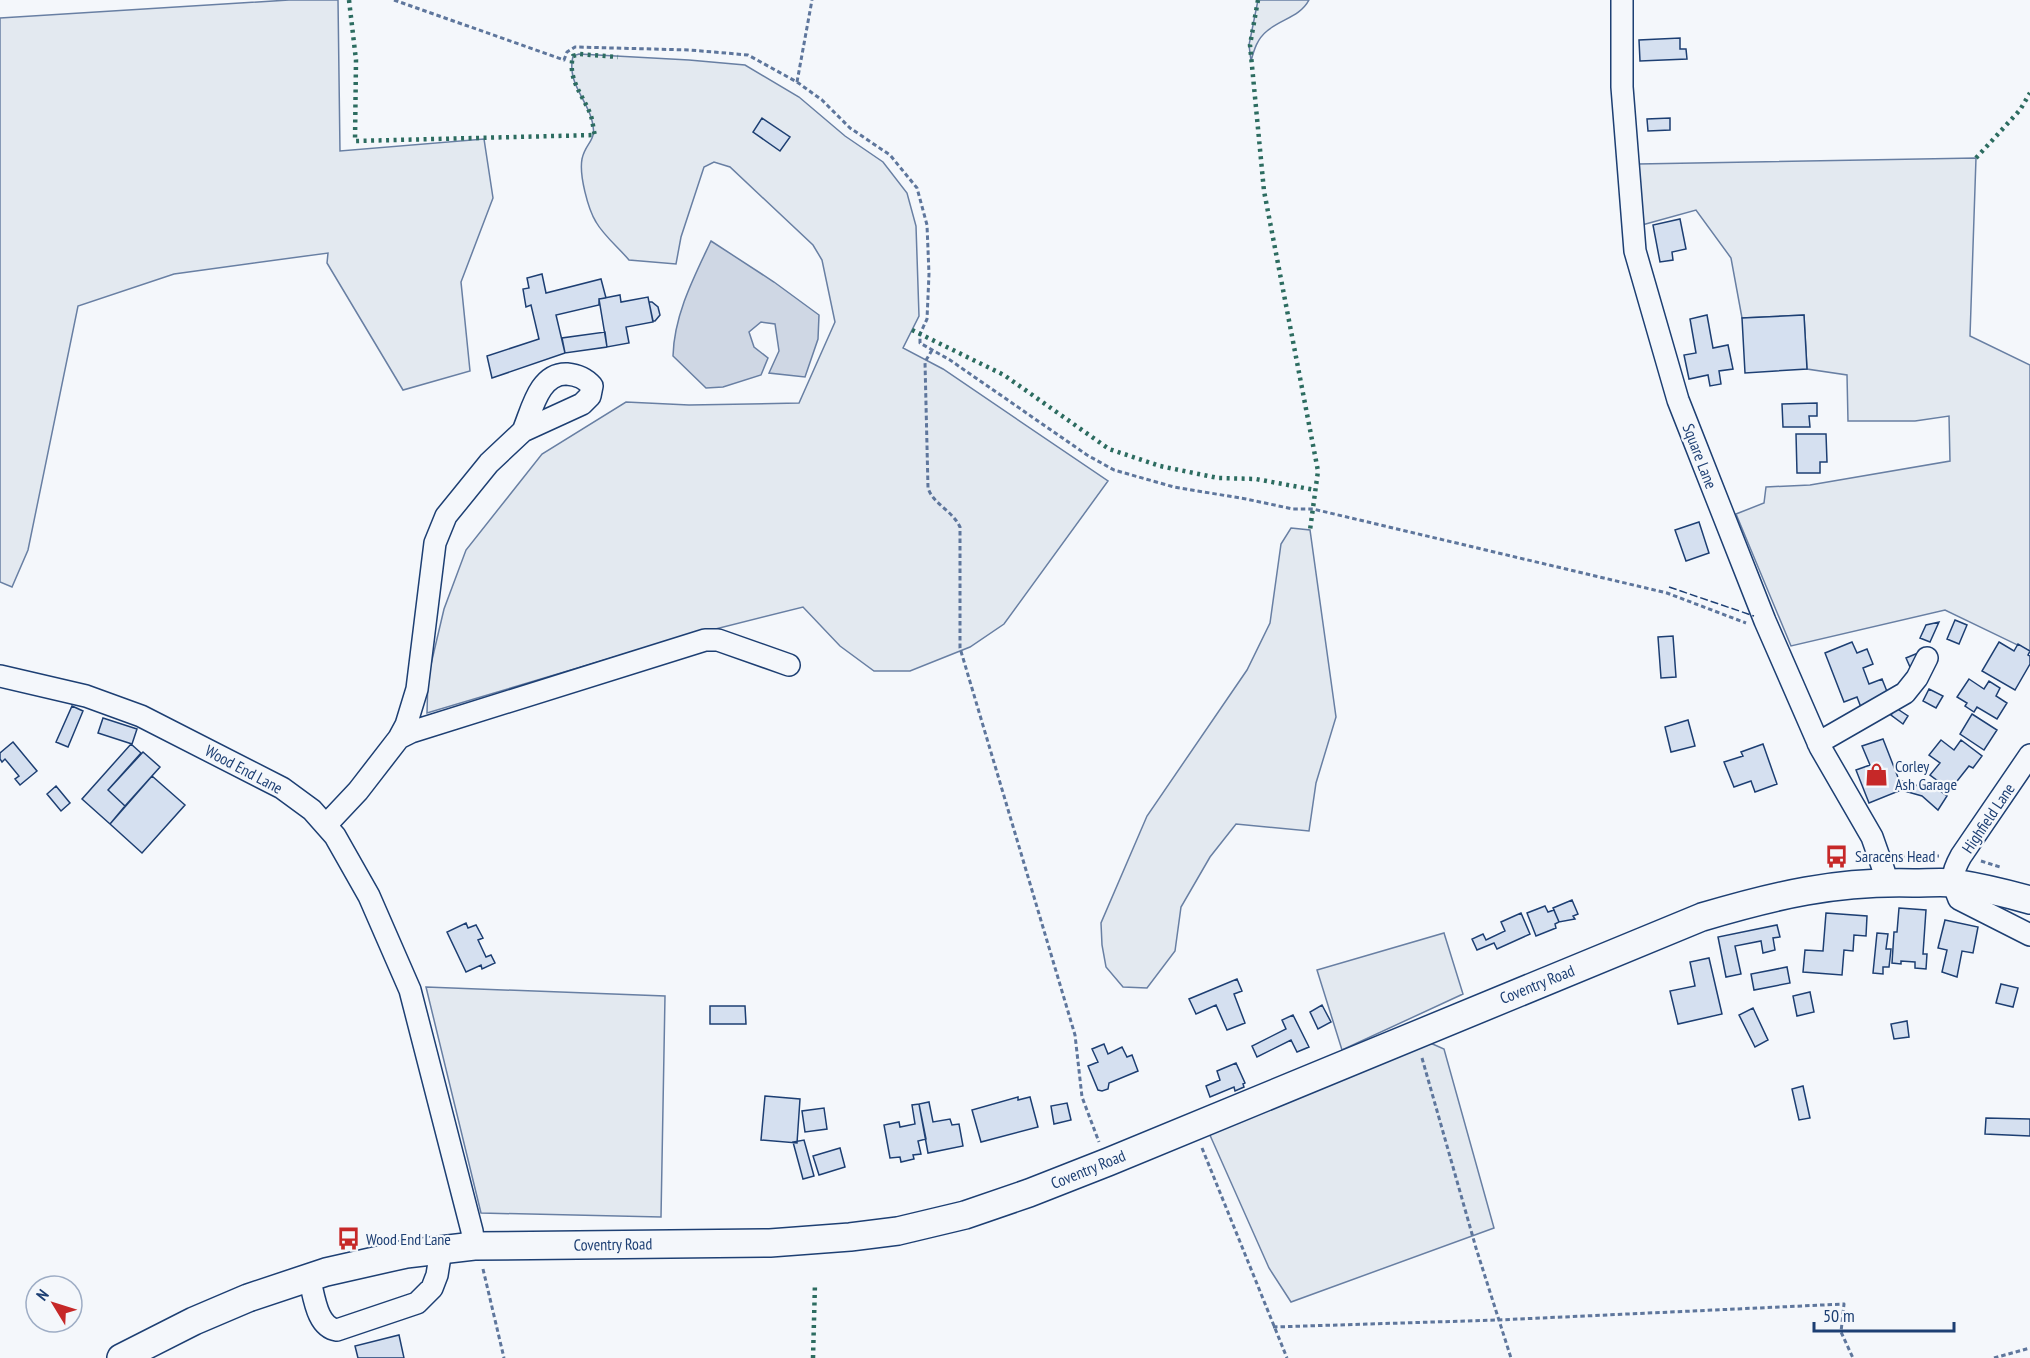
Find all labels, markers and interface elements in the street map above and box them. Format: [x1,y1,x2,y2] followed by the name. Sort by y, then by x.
[1678,421,1722,491] street label: Square Lane
[202,740,286,798] street label: Wood End Lane
[1895,756,1957,794] place label: Corley Ash Garage
[1864,762,1890,788] shop icon: Corley Ash Garage
[1957,779,2019,857] street label: Highfield Lane
[1824,843,1850,869] bus stop icon: Saracens Head
[1855,846,1935,866] place label: Saracens Head
[1497,960,1577,1008] street label: Coventry Road
[1048,1145,1128,1193] street label: Coventry Road
[335,1226,361,1252] bus stop icon: Wood End Lane
[366,1229,451,1249] place label: Wood End Lane
[574,1233,652,1255] street label: Coventry Road
[24,1274,84,1334] north arrow
[32,1285,53,1304] text: N
[1814,1295,1954,1333] scale bar
[1823,1304,1855,1327] text: 50 m

